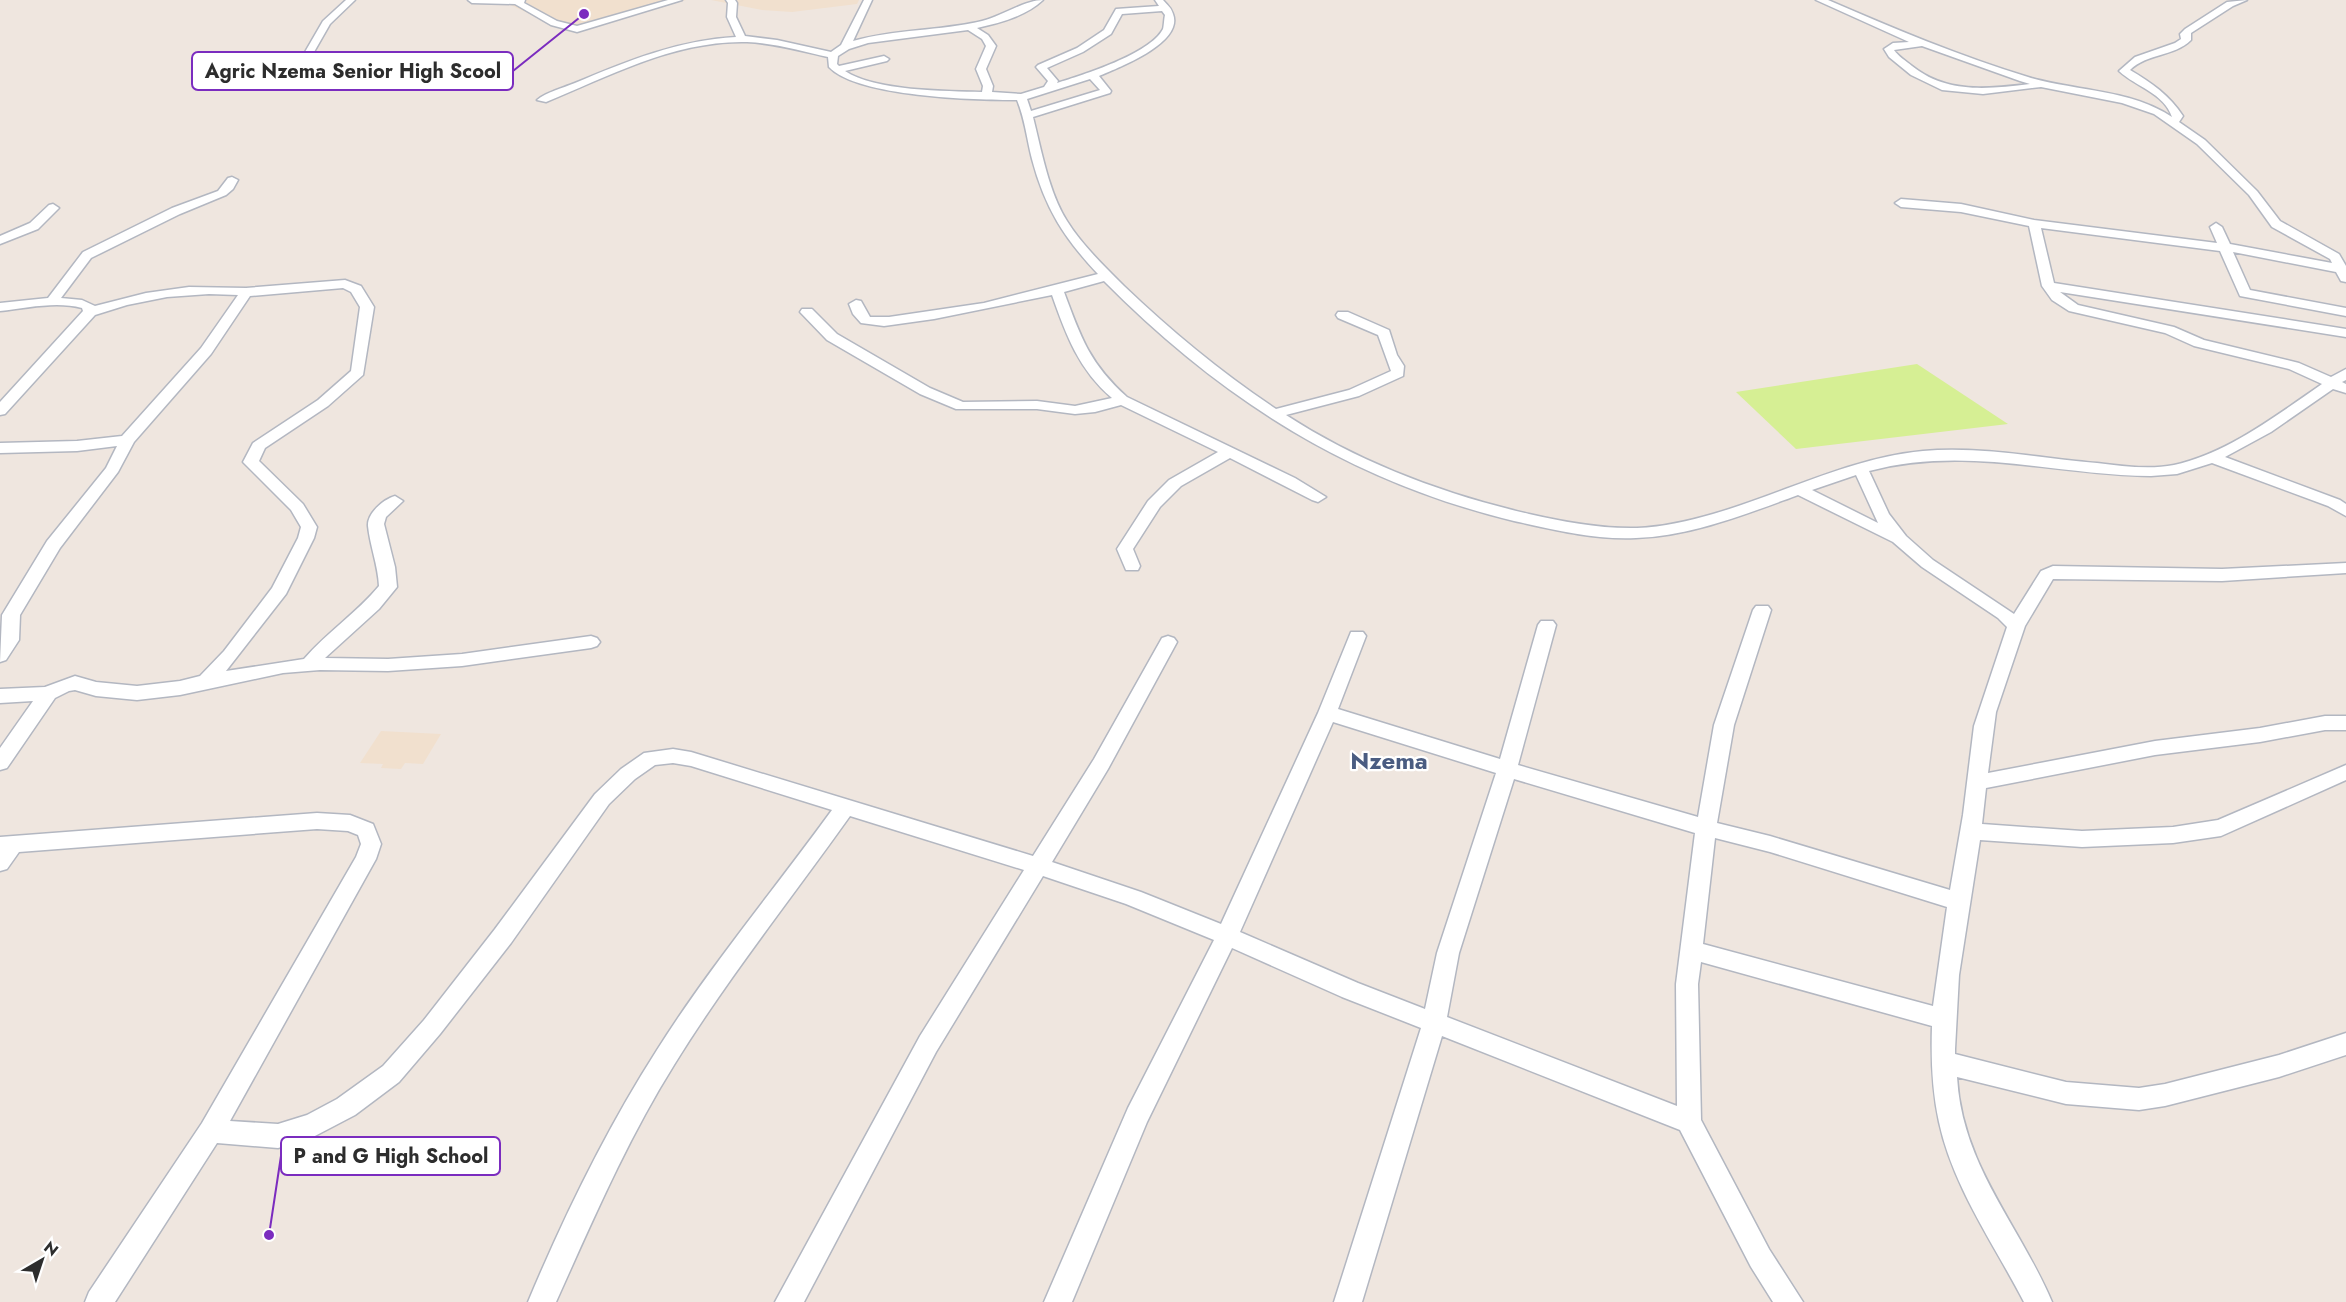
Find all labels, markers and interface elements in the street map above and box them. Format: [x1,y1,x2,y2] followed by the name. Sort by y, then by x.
[192,52,513,90] callout: Agric Nzema Senior High Scool
[204,57,501,86] text: Agric Nzema Senior High Scool
[1350,743,1428,778] district label: Nzema
[281,1137,500,1175] callout: P and G High School
[294,1142,488,1171] text: P and G High School
[12,1230,72,1290] north arrow
[39,1236,63,1262] text: N

